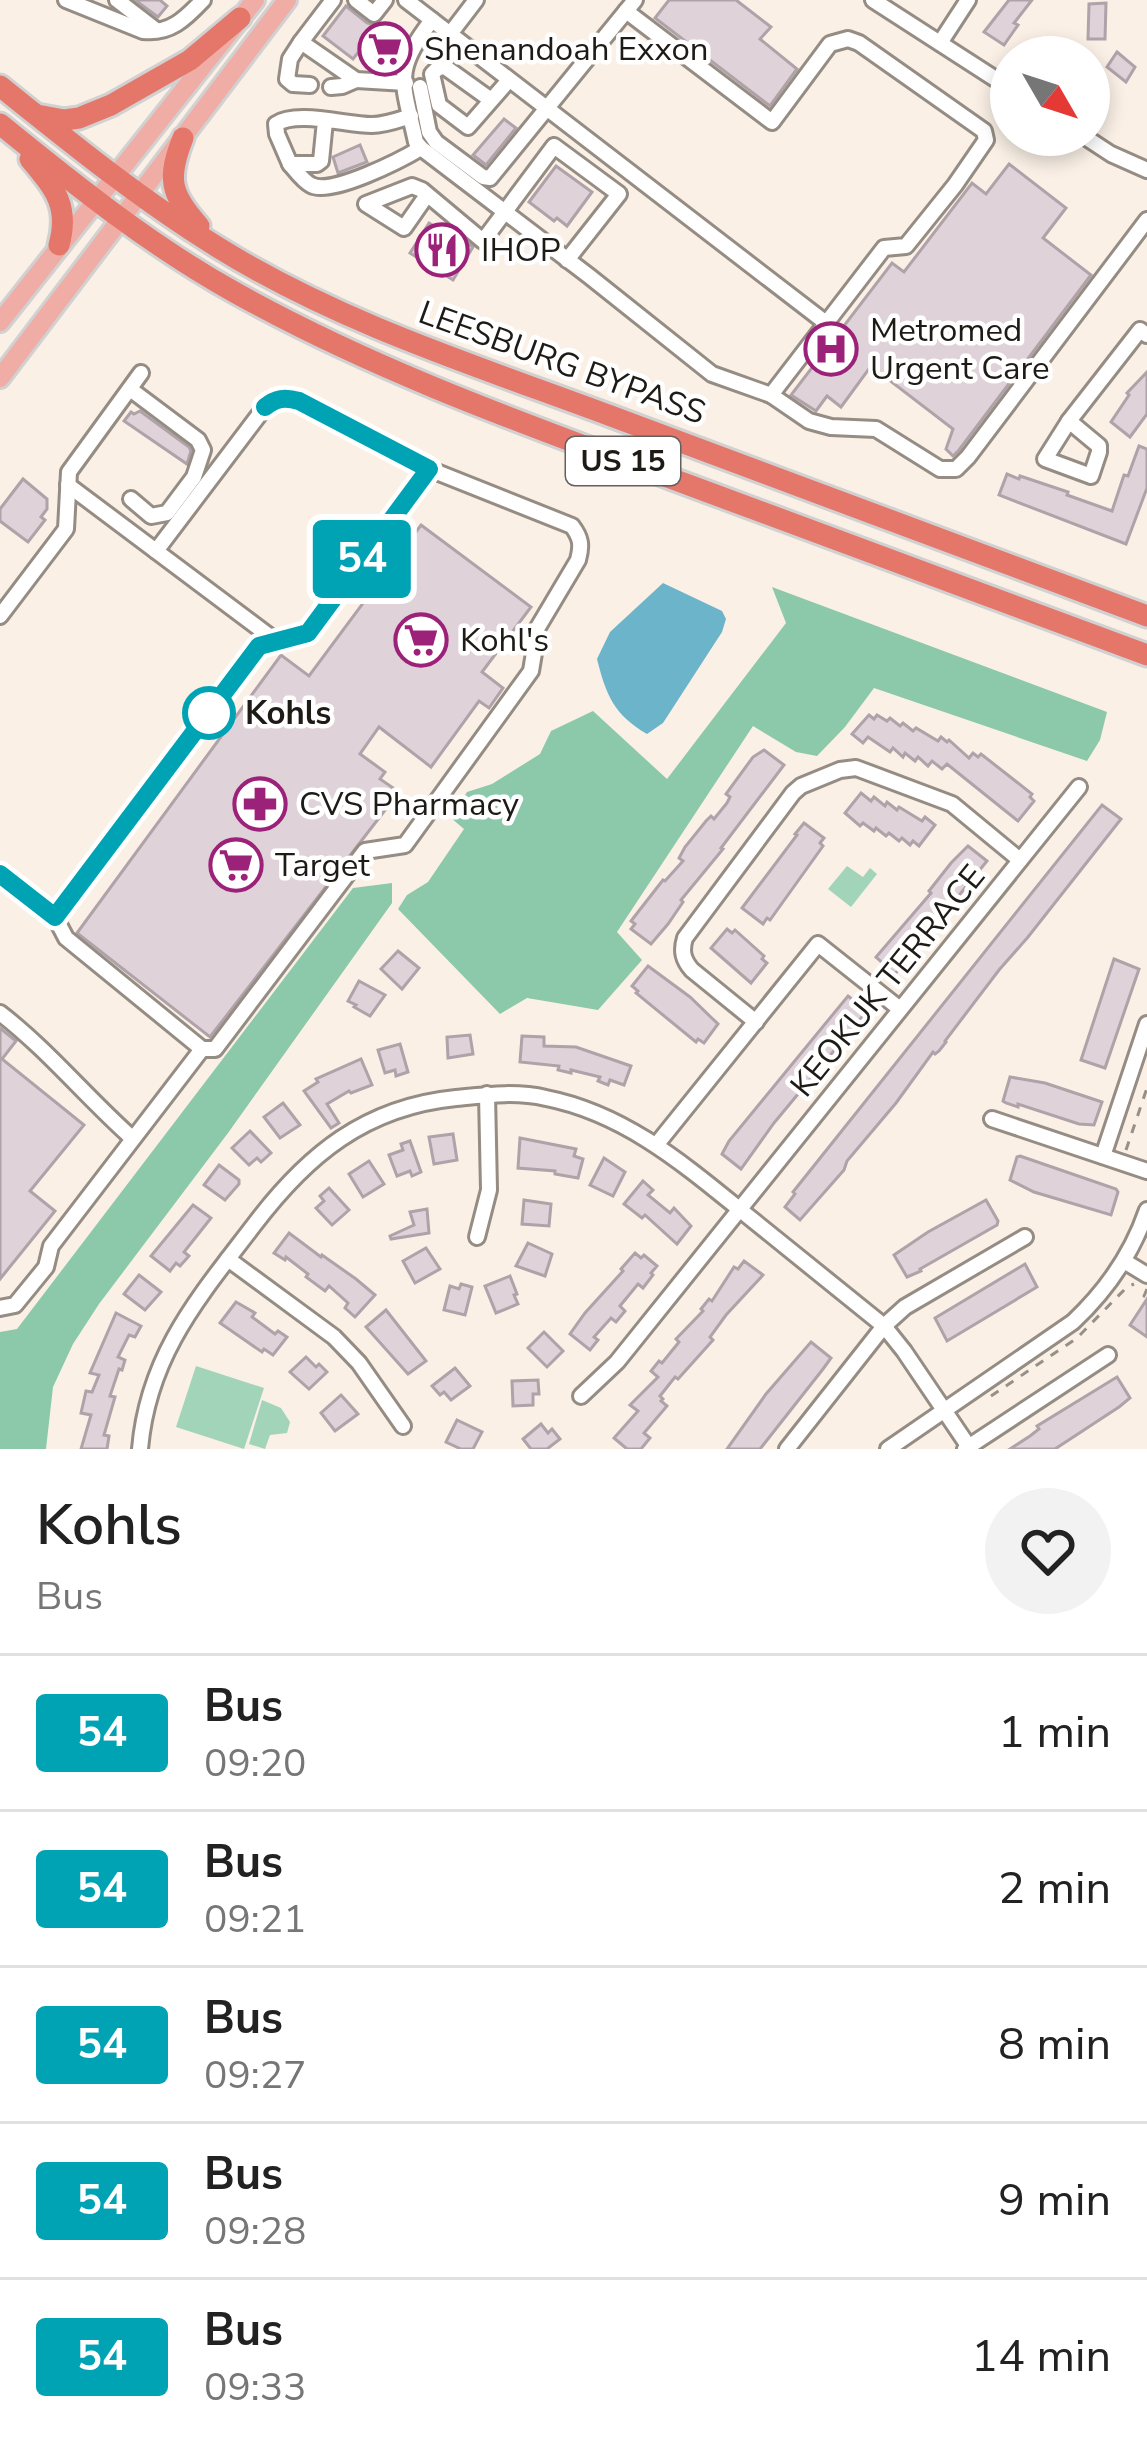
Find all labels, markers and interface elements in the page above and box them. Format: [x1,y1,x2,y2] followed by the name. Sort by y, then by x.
[357,21,413,77] supermarket icon: Shenandoah Exxon
[424,27,708,72] place label: Shenandoah Exxon
[990,36,1110,156] north arrow
[990,36,1110,156] map controls
[414,222,470,278] restaurant icon: IHOP
[481,228,561,273] place label: IHOP
[412,290,712,436] street label: LEESBURG BYPASS
[870,308,1050,391] place label: Metromed Urgent Care
[803,321,859,377] hospital icon: Metromed Urgent Care
[566,437,680,485] road number: US 15
[308,520,416,598] line badge: 54
[337,530,387,587] text: 54
[393,612,449,668] supermarket icon: Kohl's
[460,618,549,663] place label: Kohl's
[184,688,234,738] marker: Kohls
[245,691,331,736] place label: Kohls
[232,776,288,832] pharmacy icon: CVS Pharmacy
[299,782,519,827] place label: CVS Pharmacy
[208,837,264,893] supermarket icon: Target
[275,843,370,888] place label: Target
[780,856,996,1106] street label: KEOKUK TERRACE
[36,1486,182,1564] text: Kohls
[985,1488,1111,1614] button: heart
[36,1570,103,1623] text: Bus
[204,1676,283,1737] text: Bus
[998,1702,1111,1763] text: 1 min
[77,1704,127,1761] text: 54
[204,1737,307,1790] text: 09:20
[204,1832,283,1893] text: Bus
[998,1858,1111,1919] text: 2 min
[77,1860,127,1917] text: 54
[204,1893,307,1946] text: 09:21
[204,1988,283,2049] text: Bus
[998,2014,1111,2075] text: 8 min
[77,2016,127,2073] text: 54
[204,2049,307,2102] text: 09:27
[204,2144,283,2205] text: Bus
[998,2170,1111,2231] text: 9 min
[77,2172,127,2229] text: 54
[204,2205,307,2258] text: 09:28
[204,2300,283,2361] text: Bus
[971,2326,1111,2387] text: 14 min
[77,2328,127,2385] text: 54
[204,2361,307,2414] text: 09:33

